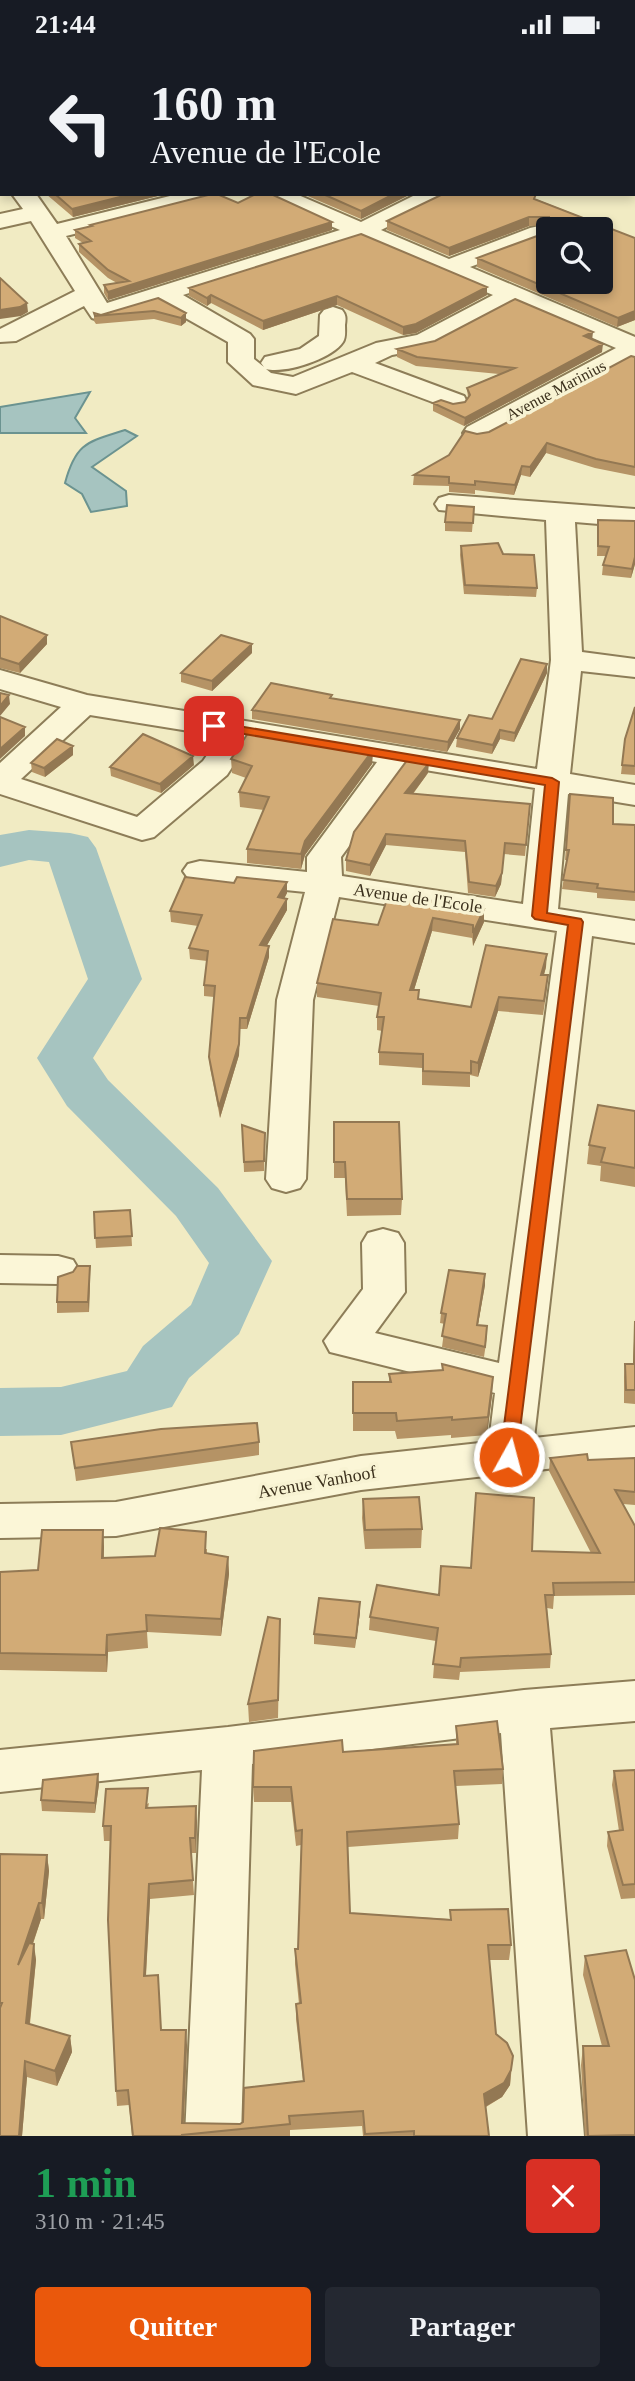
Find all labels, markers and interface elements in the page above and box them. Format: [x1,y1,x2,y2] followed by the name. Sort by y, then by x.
[35,10,96,39] text: 21:44
[150,76,277,131] text: 160 m
[35,77,126,168] icon: left
[150,134,381,170] text: Avenue de l'Ecole
[536,217,613,294] map controls
[536,217,613,294] button: search
[503,357,609,423] street label: Avenue Marinius
[184,696,244,756] pin
[195,707,233,745] icon: arrive
[352,879,484,917] street label: Avenue de l'Ecole
[472,1420,546,1494] position arrow
[256,1462,378,1502] street label: Avenue Vanhoof
[526,2159,600,2233] button: close
[35,2160,137,2206] text: 1 min
[35,2209,165,2234] text: 310 m · 21:45
[35,2287,311,2367] button: Quitter
[325,2287,600,2367] button: Partager

